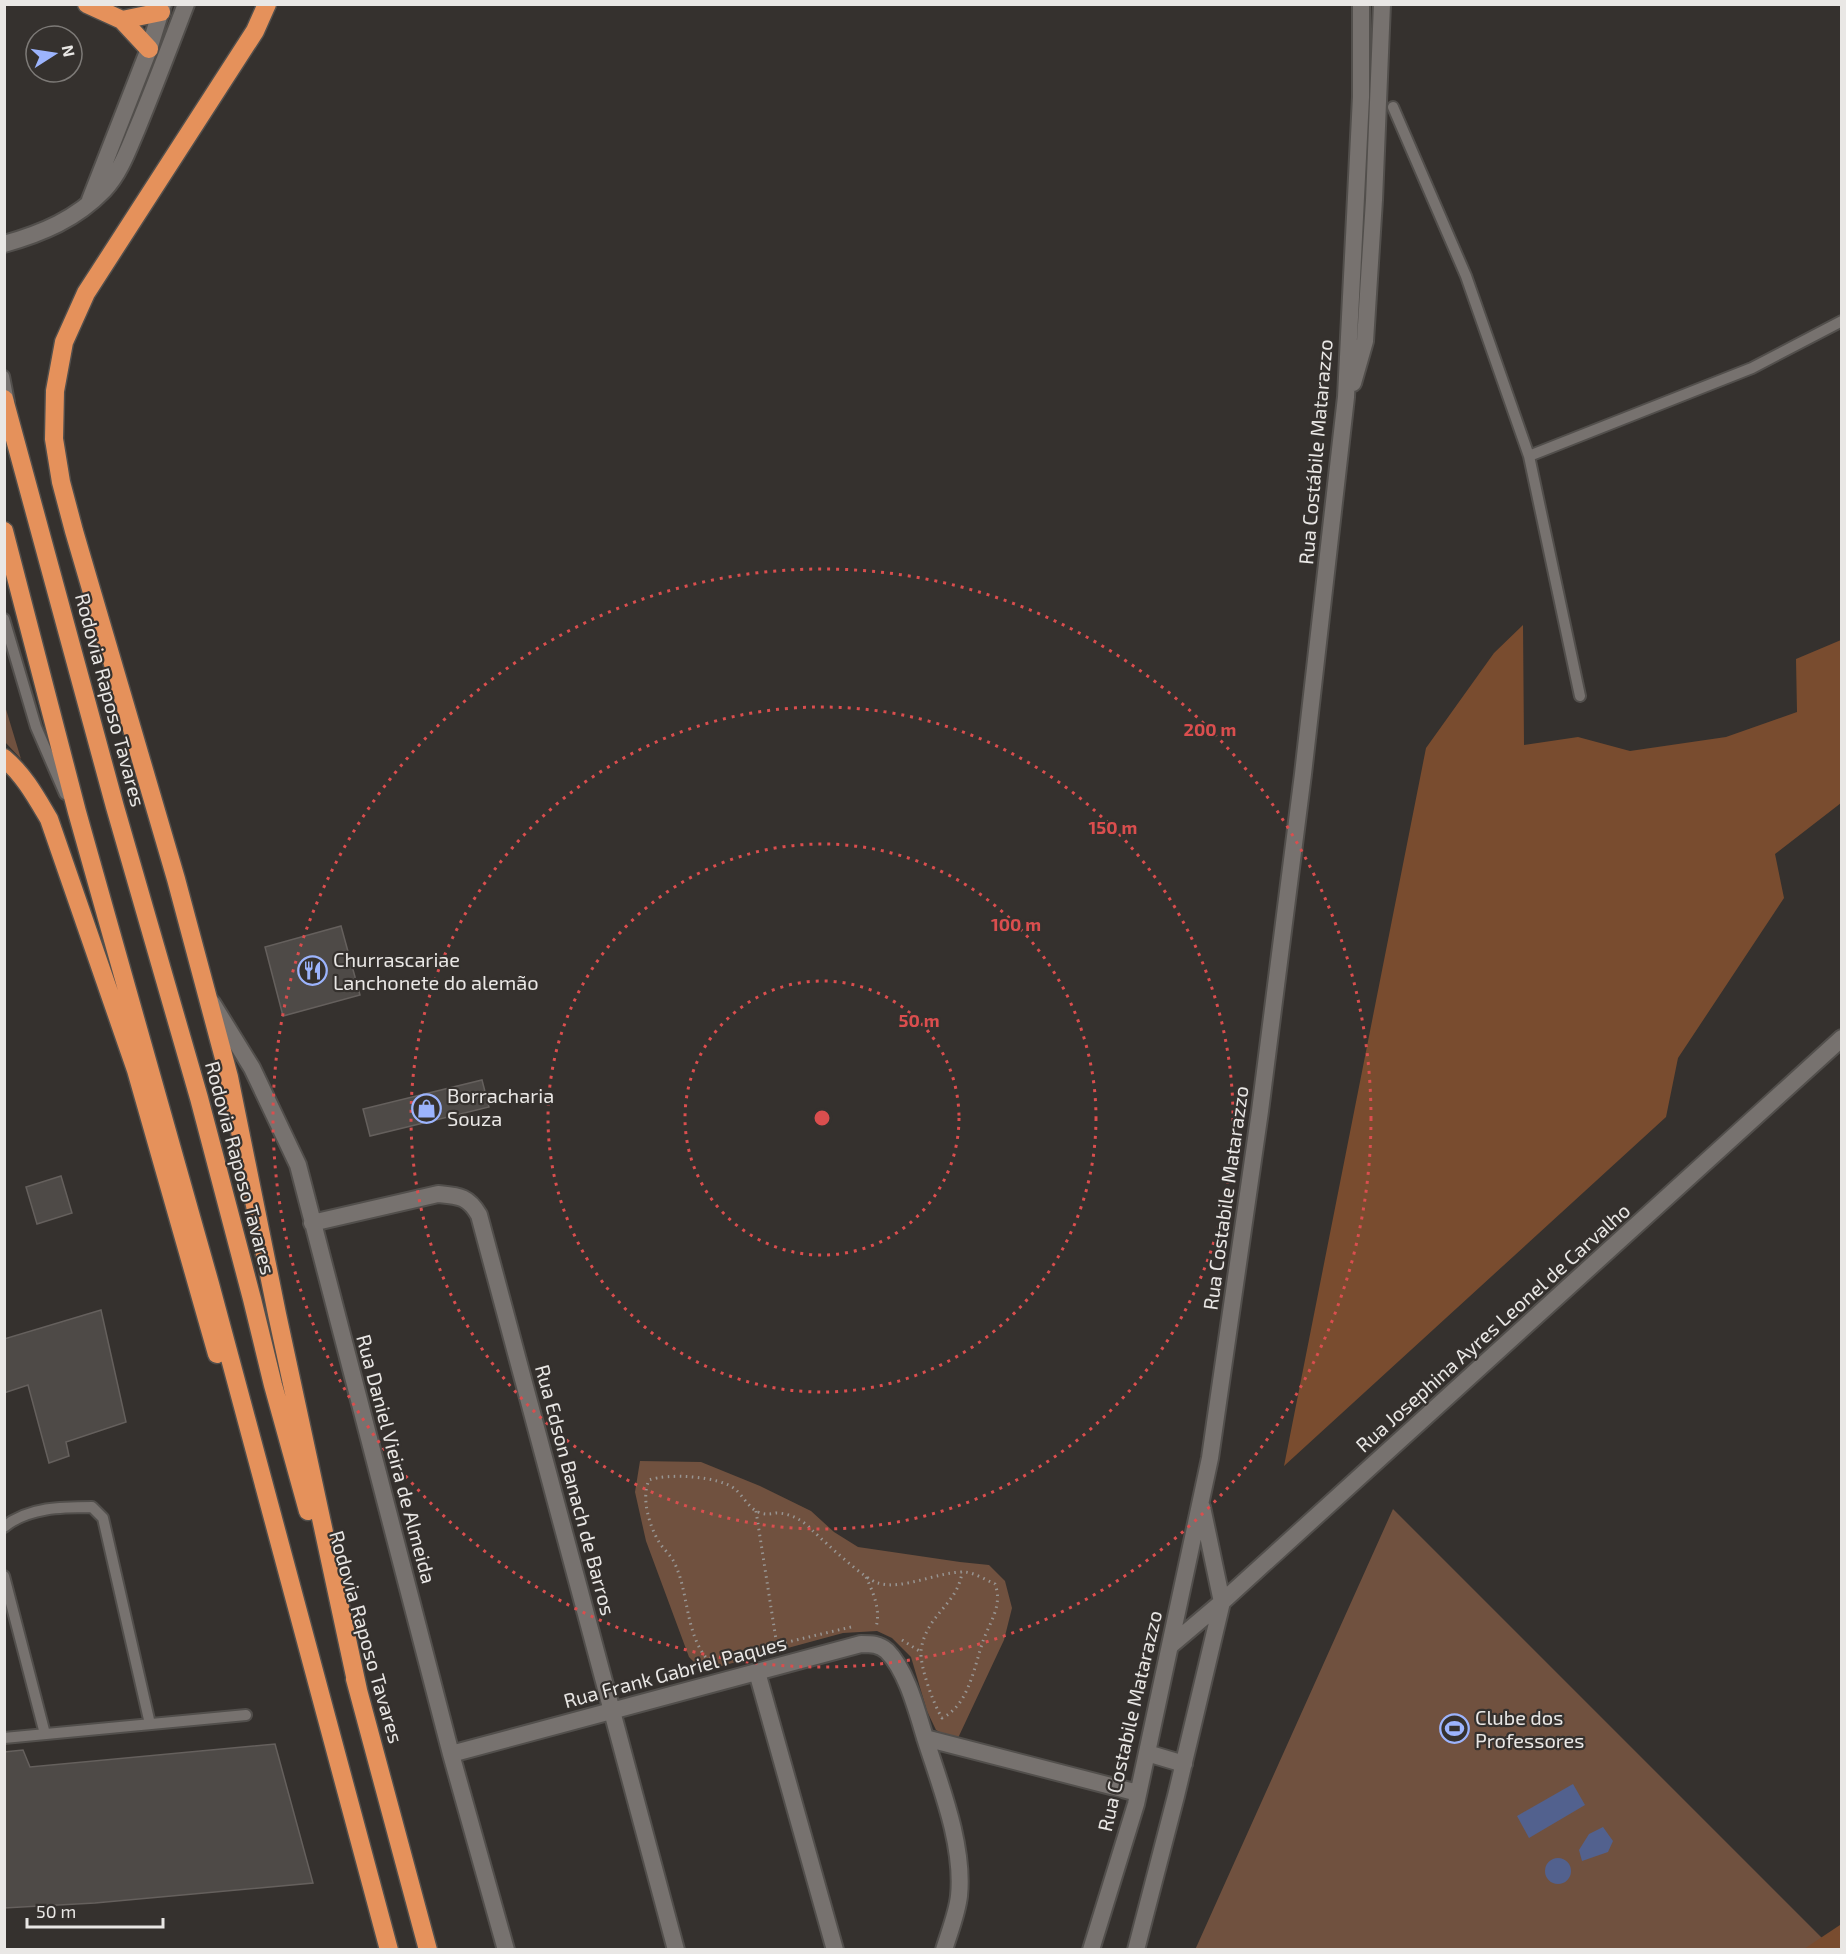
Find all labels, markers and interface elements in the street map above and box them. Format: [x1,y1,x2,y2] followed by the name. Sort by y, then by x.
[24,24,84,84] north arrow
[59,43,80,58] text: N
[1293,338,1337,566] street label: Rua Costábile Matarazzo
[71,590,151,809] street label: Rodovia Raposo Tavares
[1184,718,1236,740] text: 200 m
[1089,816,1137,838] text: 150 m
[991,913,1041,935] text: 100 m
[333,947,539,994] place label: Churrascariae Lanchonete do alemão
[296,955,328,987] restaurant icon: Churrascariae Lanchonete do alemão
[898,1009,940,1031] text: 50 m
[201,1058,281,1277] street label: Rodovia Raposo Tavares
[447,1083,554,1130] place label: Borracharia Souza
[1197,1084,1253,1311] street label: Rua Costabile Matarazzo
[410,1092,442,1124] shop icon: Borracharia Souza
[812,1108,832,1128] centre of rings
[1350,1198,1634,1457] street label: Rua Josephina Ayres Leonel de Carvalho
[352,1332,442,1586] street label: Rua Daniel Vieira de Almeida
[531,1362,621,1618] street label: Rua Edson Banach de Barros
[325,1528,409,1746] street label: Rodovia Raposo Tavares
[1092,1608,1166,1834] street label: Rua Costabile Matarazzo
[561,1630,789,1712] street label: Rua Frank Gabriel Paques
[1475,1705,1584,1752] place label: Clube dos Professores
[1438,1713,1470,1745] sports icon: Clube dos Professores
[27,1891,164,1929] scale bar
[36,1900,76,1922] text: 50 m

